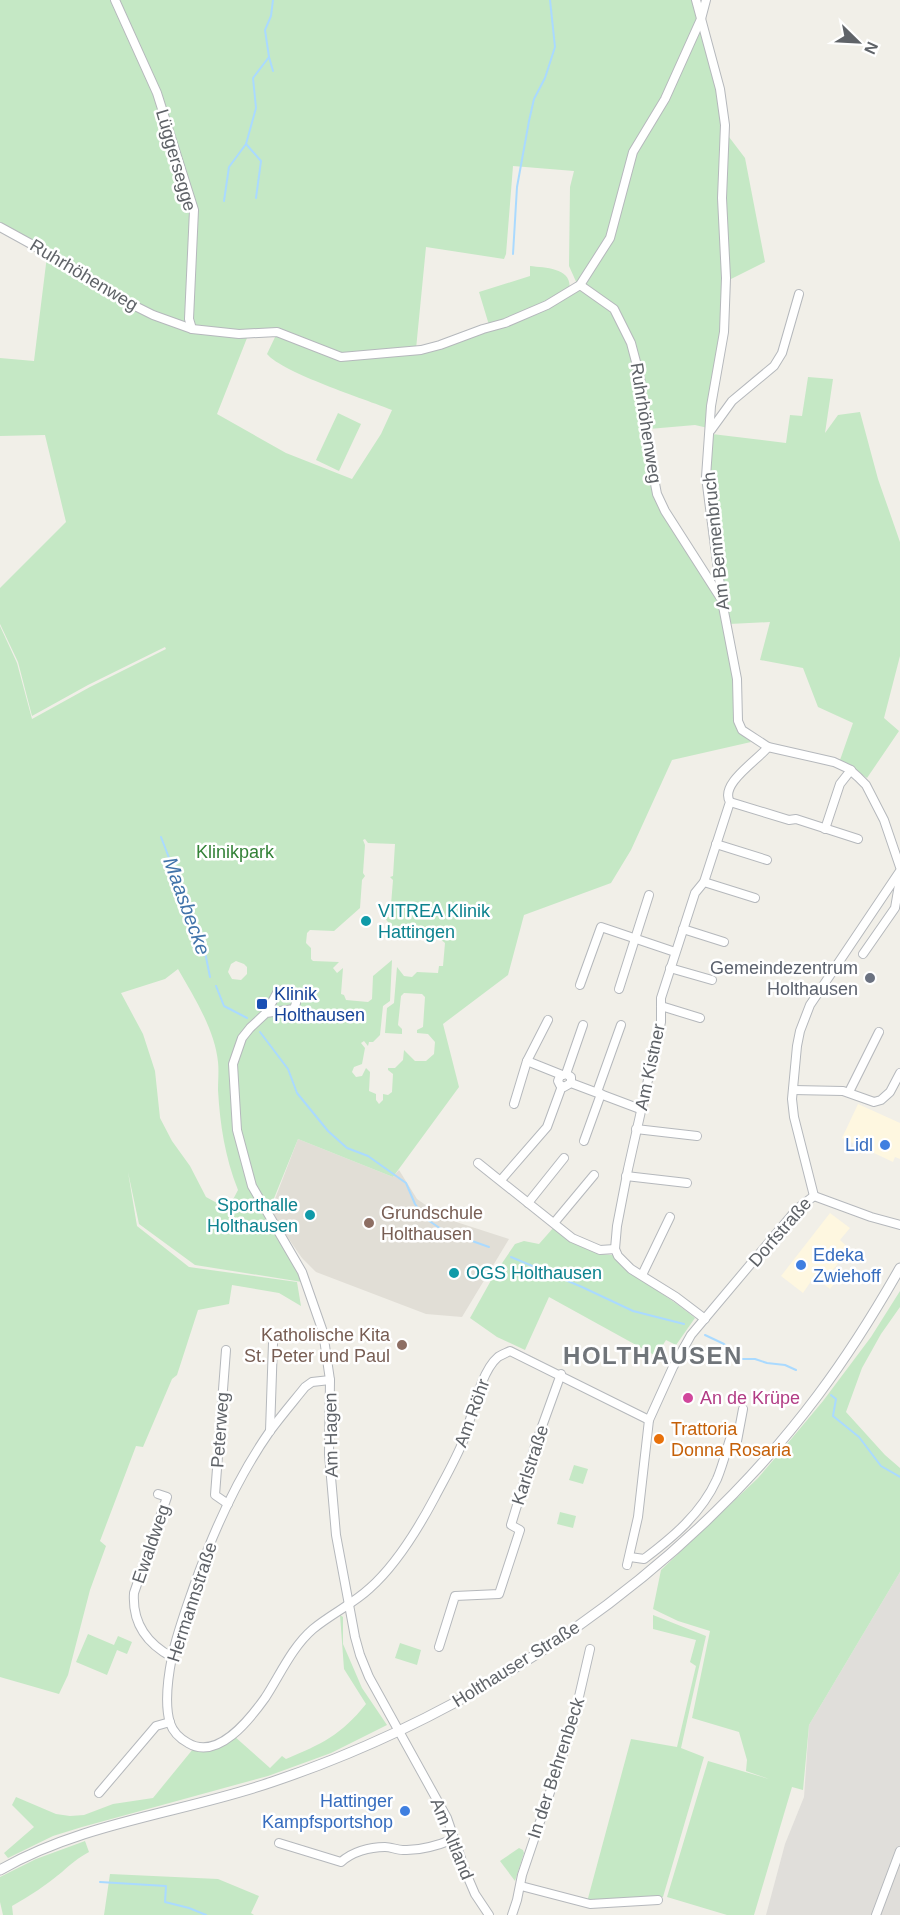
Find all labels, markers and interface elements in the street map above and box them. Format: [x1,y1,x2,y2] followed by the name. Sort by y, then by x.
[828,12,888,72] north arrow
[861,39,881,57] text: N
[152,107,200,213] street label: Lüggersegge
[27,235,141,315] street label: Ruhrhöhenweg
[627,361,665,485] street label: Ruhrhöhenweg
[699,471,733,611] street label: Am Bennenbruch
[196,842,275,862] park label: Klinikpark
[159,854,215,958] water label: Maasbecke
[378,901,491,942] place label: VITREA Klinik Hattingen
[359,914,373,928] marker: VITREA Klinik Hattingen
[710,958,858,999] place label: Gemeindezentrum Holthausen
[863,971,877,985] marker: Gemeindezentrum Holthausen
[274,984,365,1025] place label: Klinik Holthausen
[255,997,269,1011] marker: Klinik Holthausen
[631,1022,669,1112] street label: Am Kistner
[845,1135,873,1155] place label: Lidl
[878,1138,892,1152] marker: Lidl
[745,1193,815,1271] street label: Dorfstraße
[207,1195,298,1236] place label: Sporthalle Holthausen
[381,1203,483,1244] place label: Grundschule Holthausen
[303,1208,317,1222] marker: Sporthalle Holthausen
[362,1216,376,1230] marker: Grundschule Holthausen
[813,1245,882,1286] place label: Edeka Zwiehoff
[794,1258,808,1272] marker: Edeka Zwiehoff
[466,1263,602,1283] place label: OGS Holthausen
[447,1266,461,1280] marker: OGS Holthausen
[244,1325,391,1366] place label: Katholische Kita St. Peter und Paul
[395,1338,409,1352] marker: Katholische Kita St. Peter und Paul
[563,1342,743,1369] district label: HOLTHAUSEN
[450,1376,494,1450] street label: Am Röhr
[700,1388,800,1408] place label: An de Krüpe
[207,1391,233,1469] street label: Peterweg
[681,1391,695,1405] marker: An de Krüpe
[320,1392,342,1478] street label: Am Hagen
[671,1419,792,1460] place label: Trattoria Donna Rosaria
[508,1422,552,1508] street label: Karlstraße
[652,1432,666,1446] marker: Trattoria Donna Rosaria
[128,1502,174,1586] street label: Ewaldweg
[163,1539,221,1665] street label: Hermannstraße
[449,1617,583,1711] street label: Holthauser Straße
[524,1694,589,1841] street label: In der Behrenbeck
[262,1791,393,1832] place label: Hattinger Kampfsportshop
[427,1795,477,1883] street label: Am Altland
[398,1804,412,1818] marker: Hattinger Kampfsportshop

